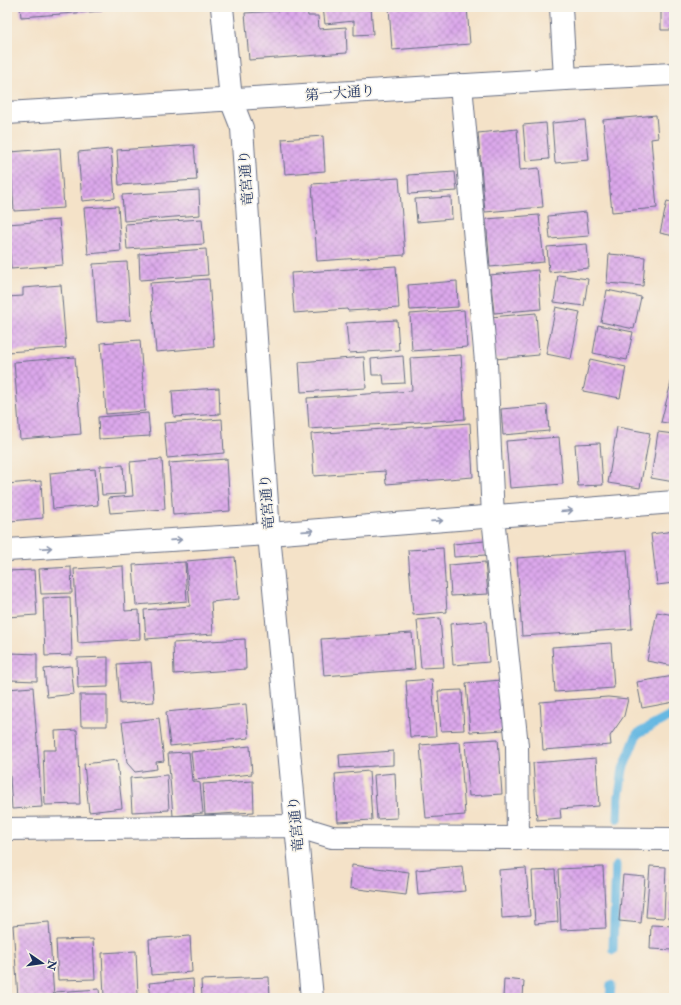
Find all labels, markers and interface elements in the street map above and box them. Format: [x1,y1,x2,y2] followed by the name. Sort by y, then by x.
[304,82,376,104] street label: 第一大通り
[236,149,256,207] street label: 竜宮通り
[257,473,277,531] street label: 竜宮通り
[560,507,573,514] one-way arrow
[430,517,443,524] one-way arrow
[301,527,314,534] one-way arrow
[169,536,182,543] one-way arrow
[39,544,52,551] one-way arrow
[285,795,307,853] street label: 竜宮通り
[22,943,62,983] north arrow
[44,958,59,973] text: N

